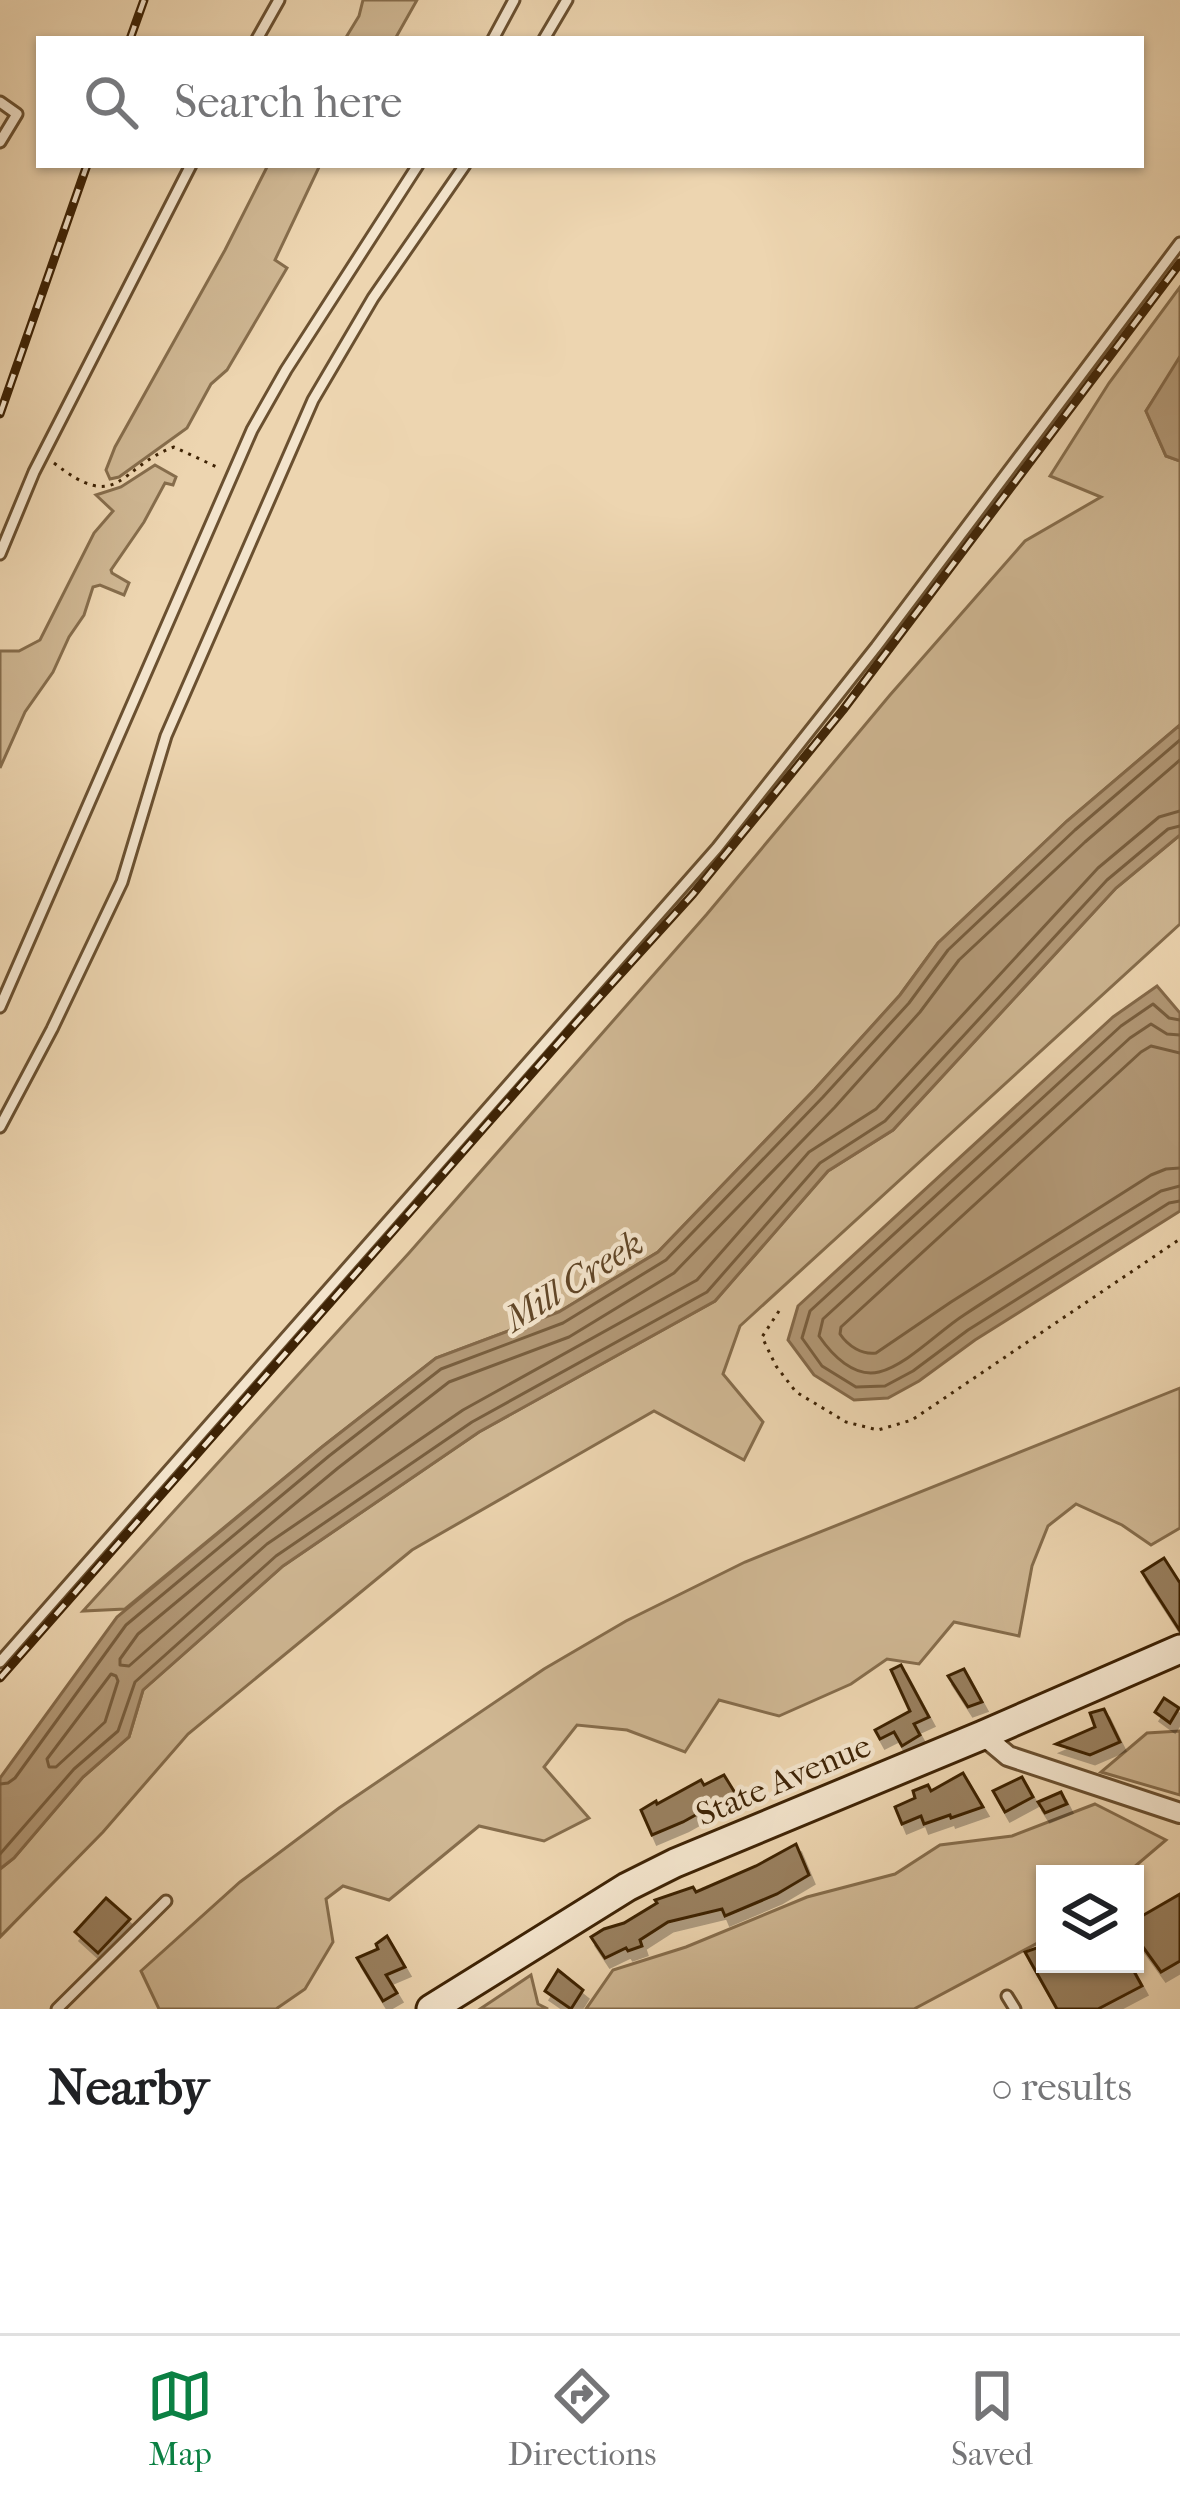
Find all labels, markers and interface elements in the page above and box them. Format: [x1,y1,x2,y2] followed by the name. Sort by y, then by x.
[36,36,1144,168] search box
[78,69,144,135] icon: search
[174,76,402,129] text: Search here
[494,1222,651,1341] water label: Mill Creek
[690,1726,877,1835] street label: State Avenue
[1036,1865,1144,1973] map controls
[1036,1865,1144,1973] button: layers
[48,2057,209,2117] text: Nearby
[991,2064,1132,2110] text: 0 results
[147,2363,213,2474] tab: Map
[508,2363,656,2474] tab: Directions
[951,2363,1033,2474] tab: Saved

